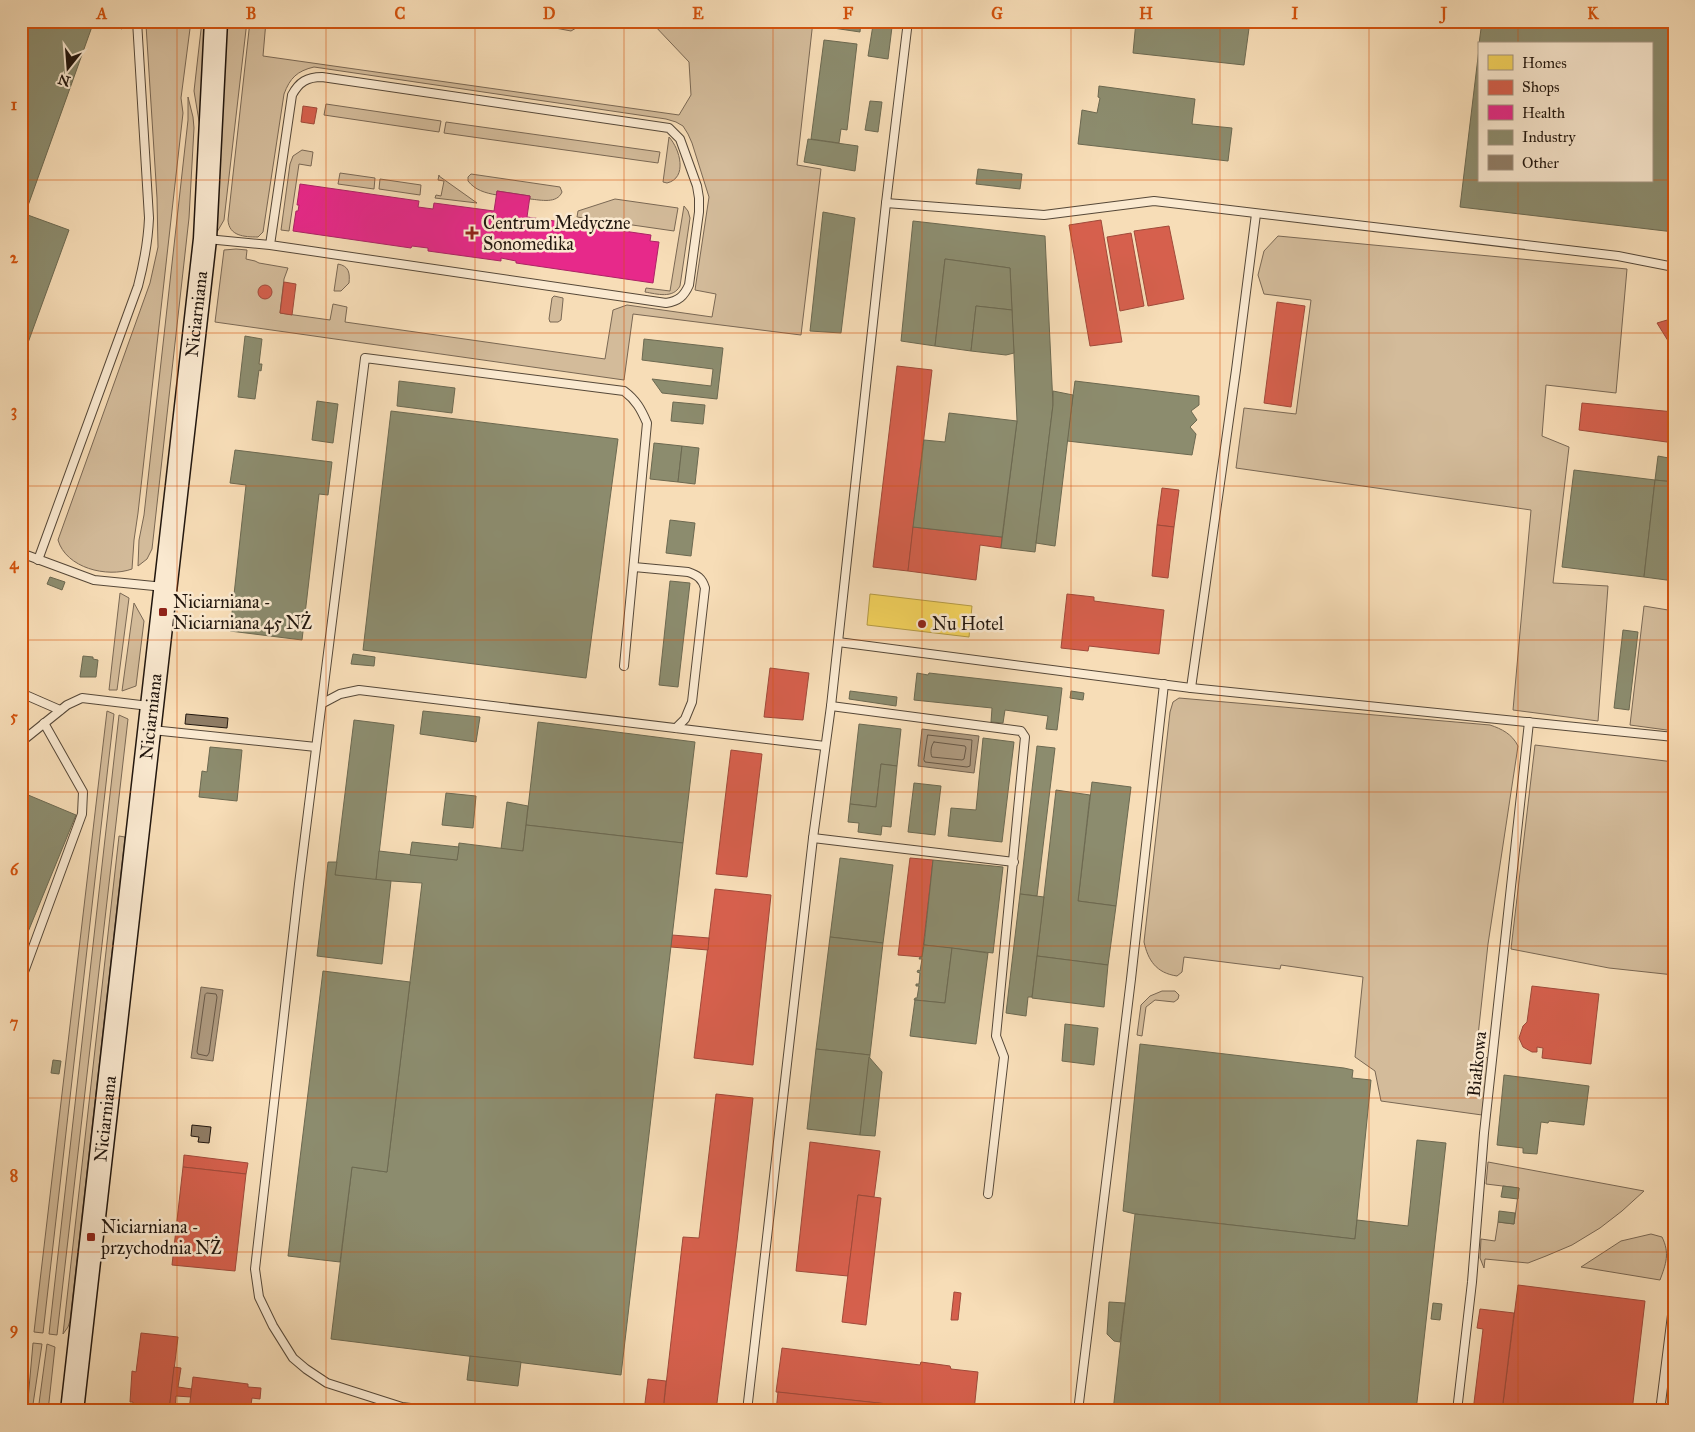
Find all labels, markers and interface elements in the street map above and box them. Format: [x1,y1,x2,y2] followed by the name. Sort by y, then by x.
[96,4,108,23] text: A
[246,4,256,23] text: B
[395,4,406,23] text: C
[543,4,556,23] text: D
[692,4,704,23] text: E
[843,4,854,23] text: F
[991,4,1003,23] text: G
[1139,4,1153,23] text: H
[1292,4,1299,23] text: I
[1439,4,1448,24] text: J
[1587,4,1599,23] text: K
[42,42,92,92] north arrow
[1478,42,1652,182] legend
[1522,54,1567,72] text: Homes
[56,70,73,90] text: N
[1522,78,1560,96] text: Shops
[11,95,18,114] text: 1
[1522,104,1566,122] text: Health
[1522,128,1576,146] text: Industry
[1522,154,1559,172] text: Other
[483,212,630,255] place label: Centrum Medyczne Sonomedika
[465,226,479,240] marker: Centrum Medyczne Sonomedika
[10,248,19,267] text: 2
[181,269,212,358] street label: Niciarniana
[11,401,17,421] text: 3
[10,554,20,574] text: 4
[173,591,312,634] place label: Niciarniana - Niciarniana 45 NŻ
[157,606,169,618] marker: Niciarniana - Niciarniana 45 NŻ
[932,613,1004,635] place label: Nu Hotel
[916,618,928,630] marker: Nu Hotel
[135,672,167,761] street label: Niciarniana
[10,707,18,726] text: 5
[10,860,19,879] text: 6
[10,1013,19,1032] text: 7
[1463,1030,1491,1098] street label: Białkowa
[89,1074,121,1163] street label: Niciarniana
[10,1166,18,1185] text: 8
[100,1216,222,1259] place label: Niciarniana - przychodnia NŻ
[85,1231,97,1243] marker: Niciarniana - przychodnia NŻ
[10,1319,18,1339] text: 9

